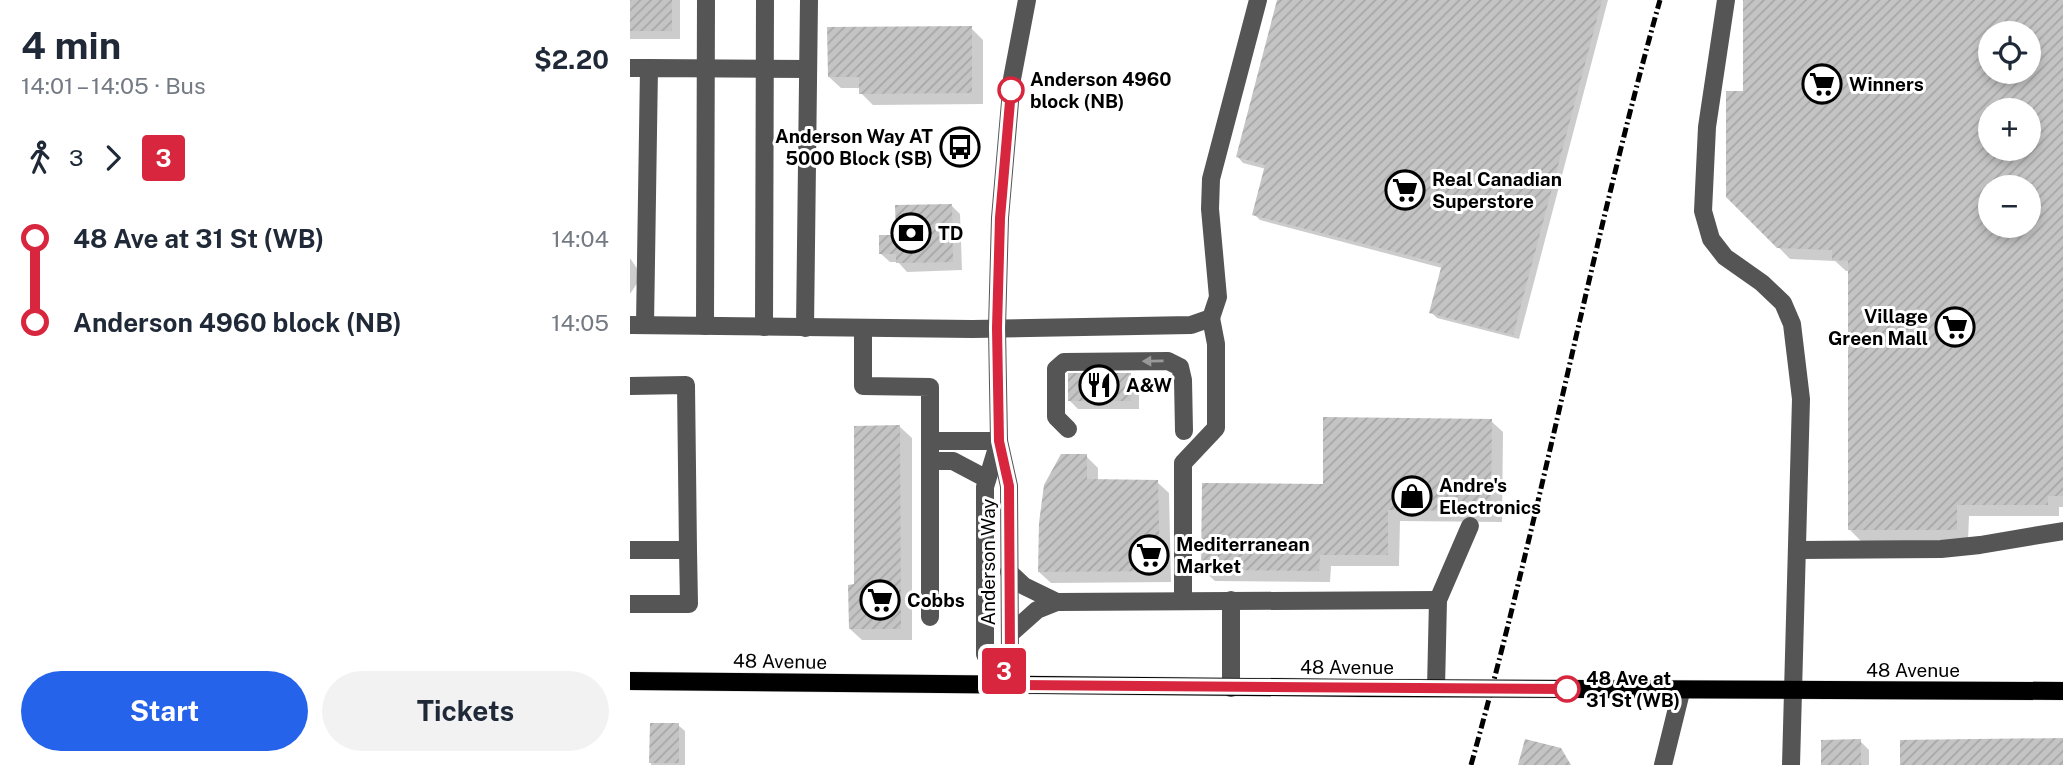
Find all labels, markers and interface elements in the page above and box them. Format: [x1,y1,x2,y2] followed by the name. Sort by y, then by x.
[1978,21,2041,238] map controls
[1978,21,2041,84] button: locate
[21,23,121,68] text: 4 min
[534,44,609,75] text: $2.20
[1801,63,1843,105] supermarket icon: Winners
[1030,68,1172,112] place label: Anderson 4960 block (NB)
[21,72,206,99] text: 14:01 – 14:05 · Bus
[1849,73,1924,95] place label: Winners
[998,77,1024,103] marker: Anderson 4960 block (NB)
[1978,98,2041,161] button: +
[775,125,933,169] place label: Anderson Way AT 5000 Block (SB)
[939,126,981,168] bus stop icon: Anderson Way AT 5000 Block (SB)
[21,139,59,177] icon: walk
[94,139,132,177] icon: forward
[69,144,84,171] text: 3
[156,144,171,172] text: 3
[1432,168,1562,212] place label: Real Canadian Superstore
[1384,169,1426,211] supermarket icon: Real Canadian Superstore
[1978,175,2041,238] button: −
[890,212,932,254] bank icon: TD
[938,222,963,244] place label: TD
[73,223,324,254] text: 48 Ave at 31 St (WB)
[552,225,609,252] text: 14:04
[1828,305,1928,349] place label: Village Green Mall
[1934,306,1976,348] supermarket icon: Village Green Mall
[73,307,402,338] text: Anderson 4960 block (NB)
[551,309,609,336] text: 14:05
[1142,355,1164,367] one-way arrow
[1078,364,1120,406] restaurant icon: A&W
[1126,374,1173,396] place label: A&W
[1439,474,1541,518] place label: Andre's Electronics
[1391,475,1433,517] shop icon: Andre's Electronics
[977,498,999,626] street label: Anderson Way
[1176,533,1310,577] place label: Mediterranean Market
[1128,534,1170,576] supermarket icon: Mediterranean Market
[859,579,901,621] supermarket icon: Cobbs
[907,589,965,611] place label: Cobbs
[981,648,1027,694] line badge: 3
[733,649,827,673] street label: 48 Avenue
[1300,656,1394,678] street label: 48 Avenue
[996,657,1012,685] text: 3
[1866,659,1960,681] street label: 48 Avenue
[1586,667,1680,711] place label: 48 Ave at 31 St (WB)
[21,671,308,751] button: Start
[322,671,609,751] button: Tickets
[1554,676,1580,702] marker: 48 Ave at 31 St (WB)

